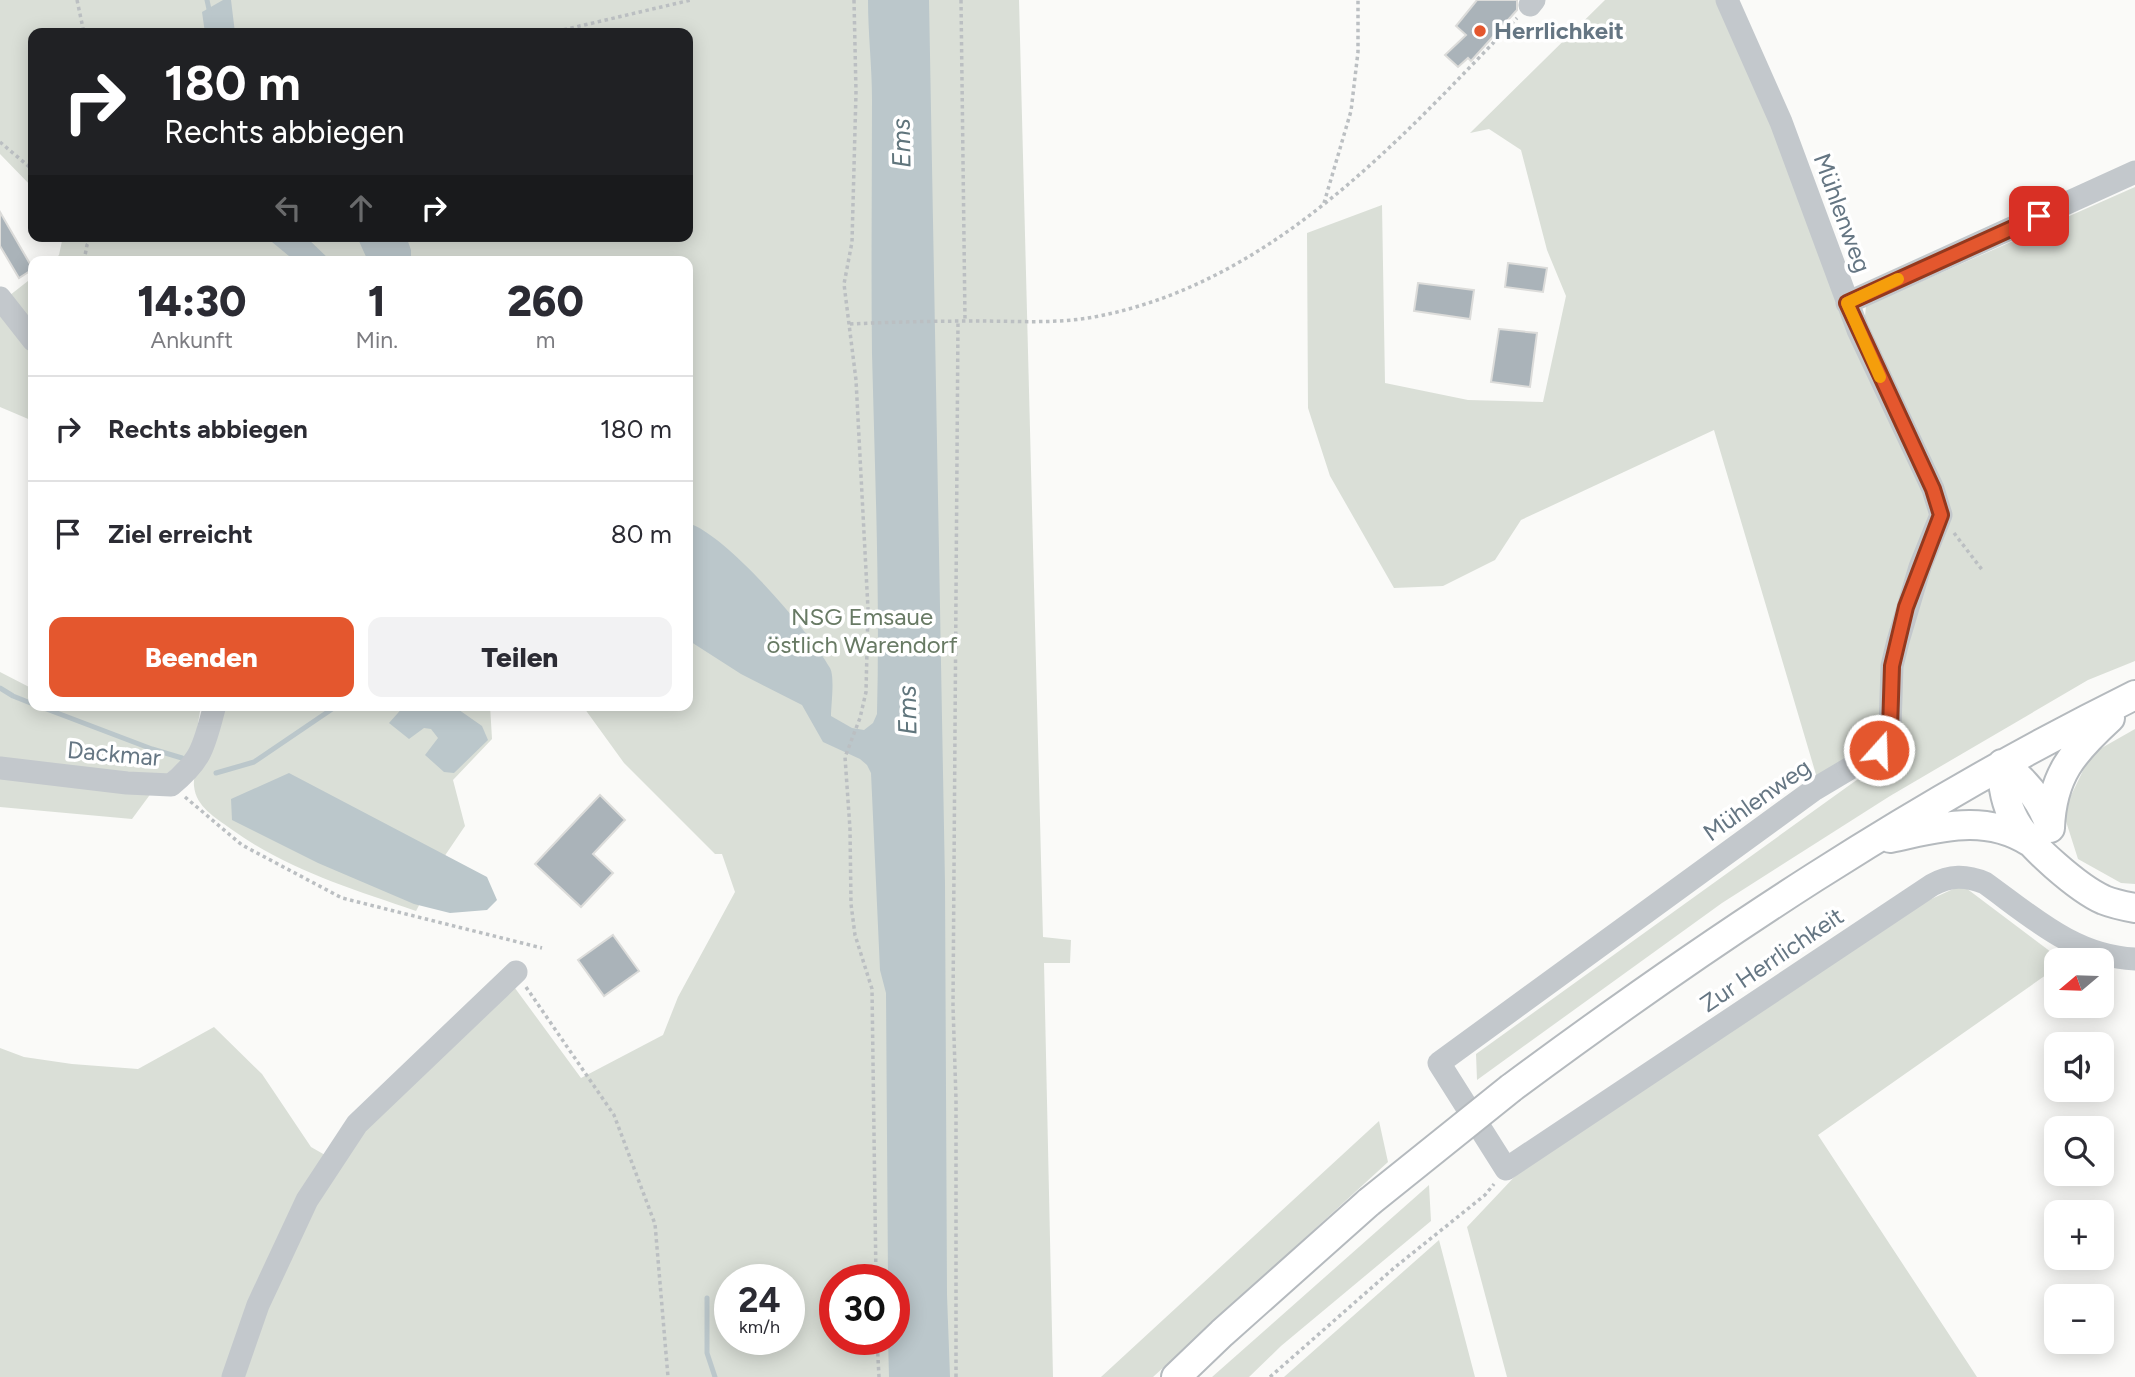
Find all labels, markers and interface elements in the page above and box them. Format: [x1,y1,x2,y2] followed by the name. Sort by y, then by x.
[1494,16,1624,45] place label: Herrlichkeit
[1472,23,1488,39] marker: Herrlichkeit
[164,53,301,112] text: 180 m
[49,56,140,147] icon: right
[164,113,404,151] text: Rechts abbiegen
[885,118,917,168] water label: Ems
[1808,149,1877,276] street label: Mühlenweg
[2009,186,2069,246] pin
[269,189,307,227] icon: left
[342,189,380,227] icon: ahead
[415,189,453,227] icon: right
[2020,197,2058,235] icon: arrive
[137,276,246,327] text: 14:30
[368,276,386,327] text: 1
[507,276,584,327] text: 260
[151,326,233,354] text: Ankunft
[356,326,398,354] text: Min.
[536,326,555,354] text: m
[49,410,87,448] icon: right
[108,413,308,445] text: Rechts abbiegen
[600,413,672,445] text: 180 m
[49,515,87,553] icon: arrive
[108,518,253,550] text: Ziel erreicht
[611,518,672,550] text: 80 m
[766,602,958,659] park label: NSG Emsaue östlich Warendorf
[49,617,354,697] button: Beenden
[368,617,672,697] button: Teilen
[891,685,923,735] water label: Ems
[1842,713,1916,787] position arrow
[66,735,162,772] street label: Dackmar
[1697,752,1816,847] street label: Mühlenweg
[1695,901,1849,1018] street label: Zur Herrlichkeit
[2044,948,2114,1018] north arrow
[2044,948,2114,1354] map controls
[2044,1032,2114,1102] button: sound
[2044,1116,2114,1186] button: search
[2044,1200,2114,1270] button: +
[819,1264,910,1355] speed limit sign: 30
[738,1279,781,1321] text: 24
[2044,1284,2114,1354] button: −
[739,1316,780,1338] text: km/h

